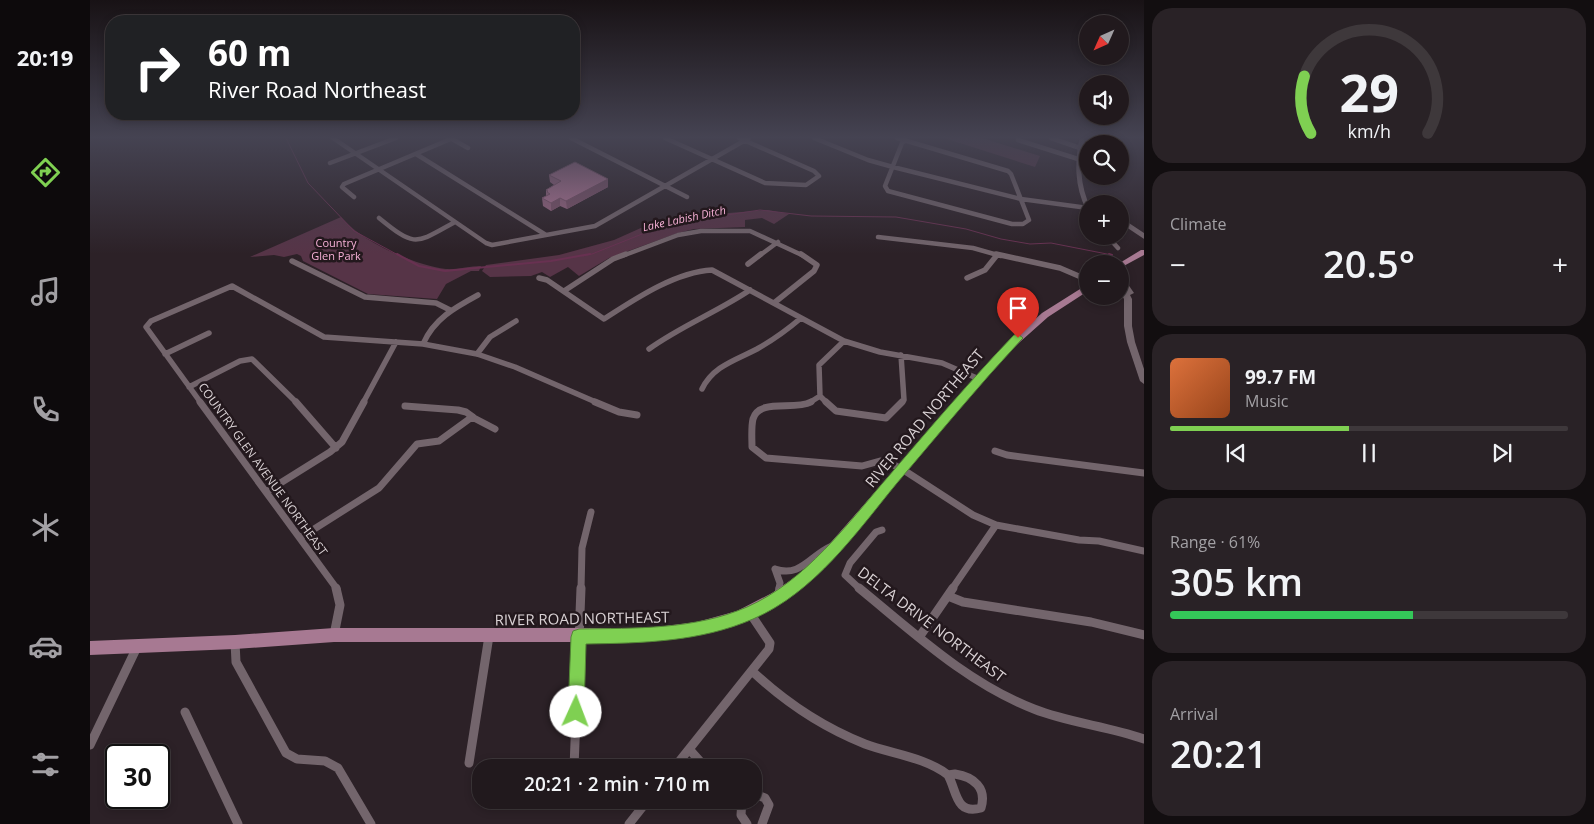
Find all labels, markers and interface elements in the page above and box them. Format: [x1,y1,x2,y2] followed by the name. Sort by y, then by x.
[1079,15,1129,65] north arrow
[1079,15,1129,305] map controls
[208,29,291,76] text: 60 m
[125,35,190,100] icon: right
[17,42,73,72] text: 20:19
[1339,56,1399,127] text: 29
[208,74,426,104] text: River Road Northeast
[1079,75,1129,125] button: sound
[1347,119,1391,143] text: km/h
[1079,135,1129,185] button: search
[28,155,63,190] icon: directions
[1079,195,1129,245] button: +
[641,202,727,234] water label: Lake Labish Ditch
[1170,213,1227,235] text: Climate
[311,235,361,263] park label: Country Glen Park
[1323,237,1415,289] text: 20.5°
[1170,245,1186,283] text: −
[1552,245,1568,283] text: +
[1079,255,1129,305] button: −
[28,274,63,309] icon: music
[997,287,1039,338] pin
[1004,294,1032,322] icon: arrive
[860,344,988,491] street label: RIVER ROAD NORTHEAST
[1245,364,1316,390] text: 99.7 FM
[194,379,332,559] street label: COUNTRY GLEN AVENUE NORTHEAST
[1245,390,1289,412] text: Music
[28,392,63,427] icon: phone
[1222,439,1250,467] icon: previous
[1355,439,1383,467] icon: pause
[1488,439,1516,467] icon: next
[28,510,63,545] icon: climate
[1170,531,1260,553] text: Range · 61%
[1170,555,1303,607] text: 305 km
[854,562,1011,687] street label: DELTA DRIVE NORTHEAST
[494,606,670,630] street label: RIVER ROAD NORTHEAST
[28,629,63,664] icon: car
[549,685,601,737] position arrow
[1170,703,1218,725] text: Arrival
[1170,727,1267,779] text: 20:21
[105,744,170,809] speed limit sign: 30
[28,747,63,782] icon: filters
[524,771,710,797] text: 20:21 · 2 min · 710 m

